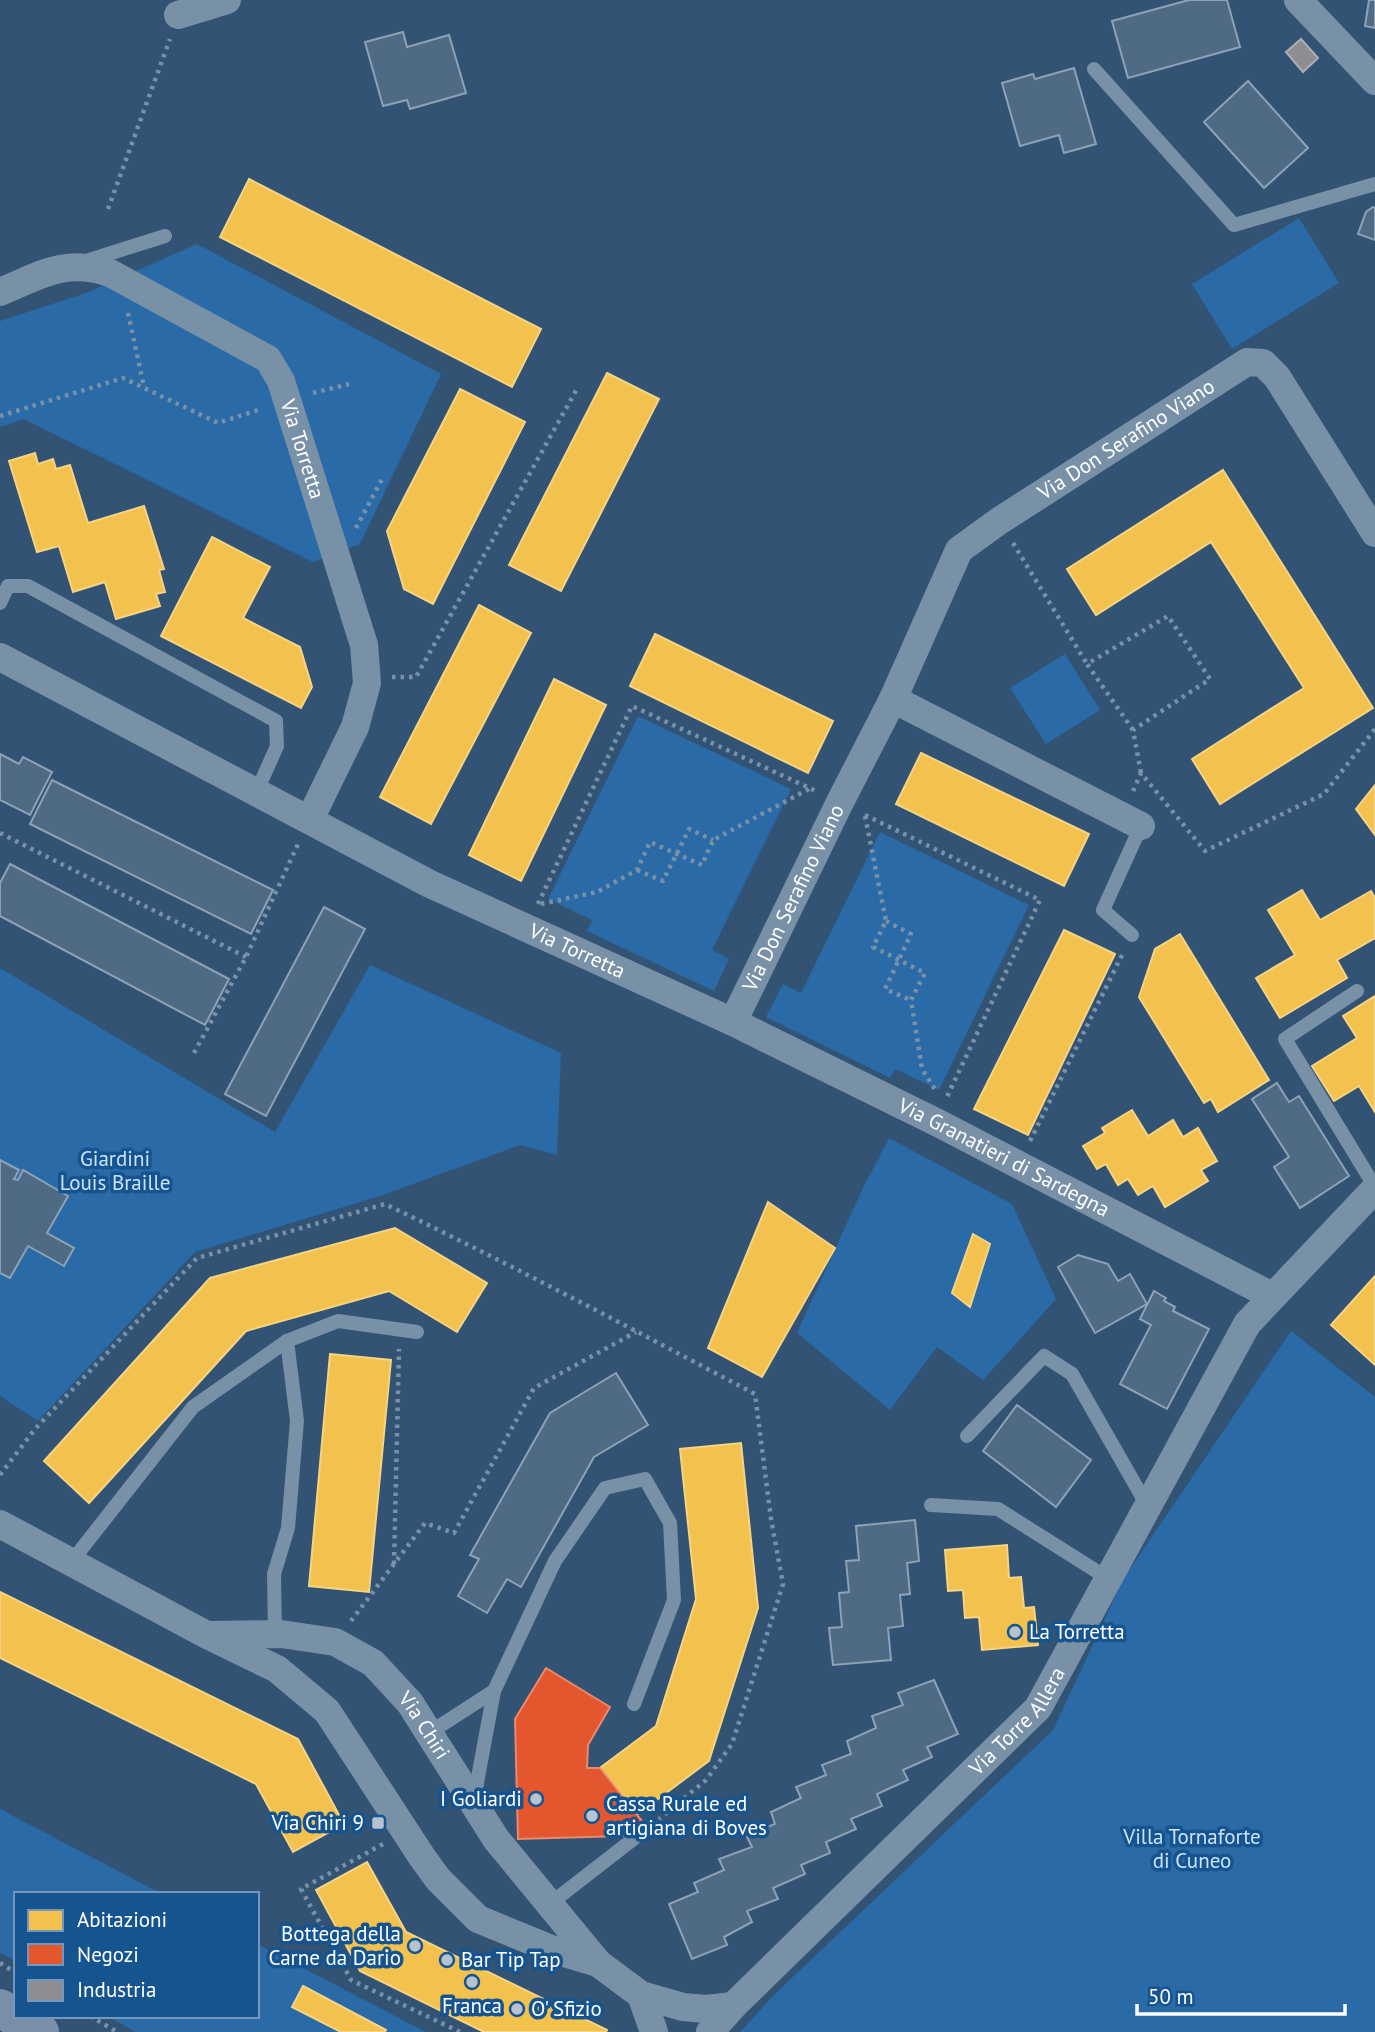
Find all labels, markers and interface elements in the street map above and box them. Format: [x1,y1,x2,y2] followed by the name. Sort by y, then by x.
[1032,372,1220,506] street label: Via Don Serafino Viano
[274,395,331,502] street label: Via Torretta
[736,800,850,997] street label: Via Don Serafino Viano
[524,917,630,984] street label: Via Torretta
[893,1091,1114,1223] street label: Via Granatieri di Sardegna
[60,1145,170,1196] park label: Giardini Louis Braille
[1029,1618,1125,1645] place label: La Torretta
[1007,1624,1023,1640] marker: La Torretta
[962,1662,1071,1782] street label: Via Torre Allera
[392,1684,456,1764] street label: Via Chiri
[440,1785,522,1812] place label: I Goliardi
[606,1790,767,1841] place label: Cassa Rurale ed artigiana di Boves
[528,1791,544,1807] marker: I Goliardi
[584,1808,600,1824] marker: Cassa Rurale ed artigiana di Boves
[270,1809,364,1836] place label: Via Chiri 9
[370,1815,386,1831] marker: Via Chiri 9
[1122,1823,1261,1874] park label: Villa Tornaforte di Cuneo
[14,1892,259,2018] legend
[77,1906,167,1933] text: Abitazioni
[269,1920,401,1971] place label: Bottega della Carne da Dario
[407,1938,423,1954] marker: Bottega della Carne da Dario
[77,1941,139,1968] text: Negozi
[461,1946,561,1973] place label: Bar Tip Tap
[439,1952,455,1968] marker: Bar Tip Tap
[1137,1972,1345,2016] scale bar
[464,1974,480,1990] marker: Franca
[77,1976,156,2003] text: Industria
[1148,1983,1194,2010] text: 50 m
[442,1992,502,2019] place label: Franca
[531,1995,602,2022] place label: O' Sfizio
[509,2001,525,2017] marker: O' Sfizio

